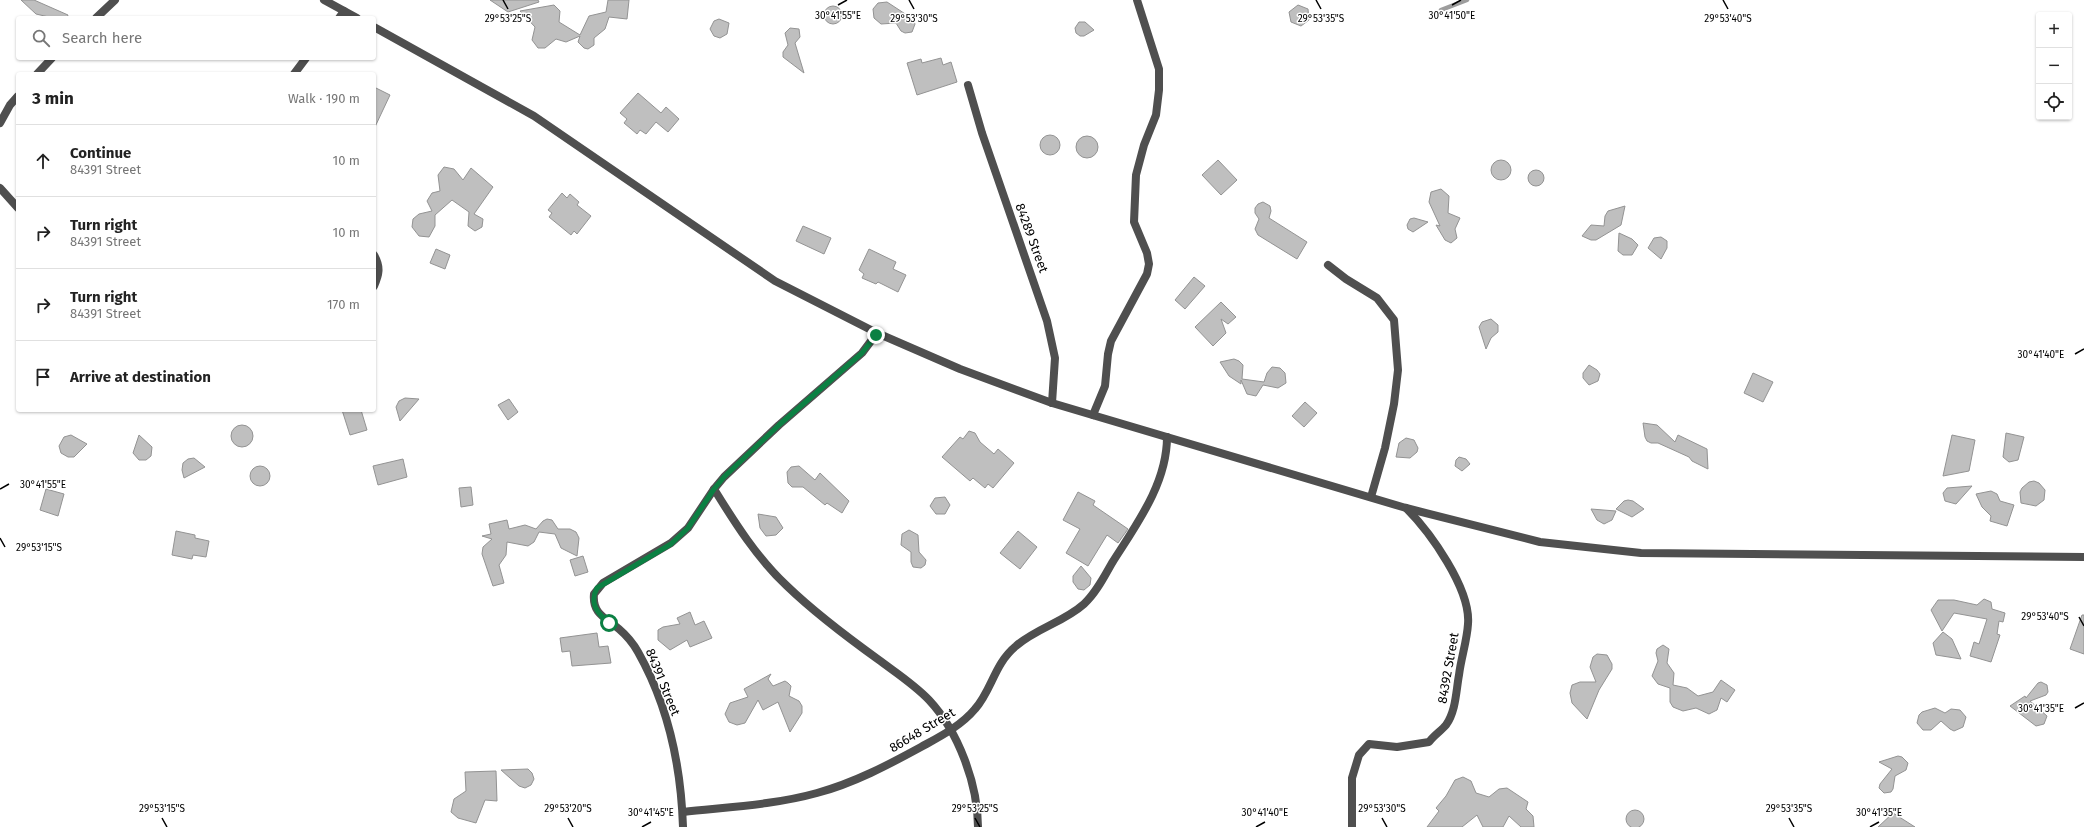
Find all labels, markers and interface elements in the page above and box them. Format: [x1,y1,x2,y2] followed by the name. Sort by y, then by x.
[815,10,861,22] text: 30°41'55"E
[1429,10,1475,22] text: 30°41'50"E
[2036,12,2072,120] map controls
[2036,12,2072,48] button: +
[485,13,532,25] text: 29°53'25"S
[890,13,938,25] text: 29°53'30"S
[1298,13,1345,25] text: 29°53'35"S
[1704,13,1752,25] text: 29°53'40"S
[16,16,376,60] search box
[30,27,52,49] icon: search
[62,29,142,47] text: Search here
[2036,48,2072,84] button: −
[2036,84,2072,120] button: locate
[32,88,74,109] text: 3 min
[288,91,360,106] text: Walk · 190 m
[70,144,131,162] text: Continue
[32,150,54,172] icon: ahead
[333,153,360,168] text: 10 m
[70,162,141,177] text: 84391 Street
[1013,201,1052,275] street label: 84289 Street
[70,216,137,234] text: Turn right
[32,222,54,244] icon: right
[333,225,360,240] text: 10 m
[70,234,141,249] text: 84391 Street
[70,288,137,306] text: Turn right
[32,294,54,316] icon: right
[327,297,360,312] text: 170 m
[70,306,141,321] text: 84391 Street
[867,326,885,344] route end
[2018,349,2064,361] text: 30°41'40"E
[32,366,54,388] icon: arrive
[70,368,211,386] text: Arrive at destination
[20,479,66,491] text: 30°41'55"E
[16,542,63,554] text: 29°53'15"S
[2021,611,2069,623] text: 29°53'40"S
[600,614,618,632] route start
[1434,631,1462,705] street label: 84392 Street
[643,646,683,718] street label: 84391 Street
[2018,703,2064,715] text: 30°41'35"E
[886,704,958,755] street label: 86648 Street
[139,803,186,815] text: 29°53'15"S
[544,803,592,815] text: 29°53'20"S
[952,803,999,815] text: 29°53'25"S
[1358,803,1406,815] text: 29°53'30"S
[1766,803,1813,815] text: 29°53'35"S
[628,807,674,819] text: 30°41'45"E
[1242,807,1288,819] text: 30°41'40"E
[1856,807,1902,819] text: 30°41'35"E

